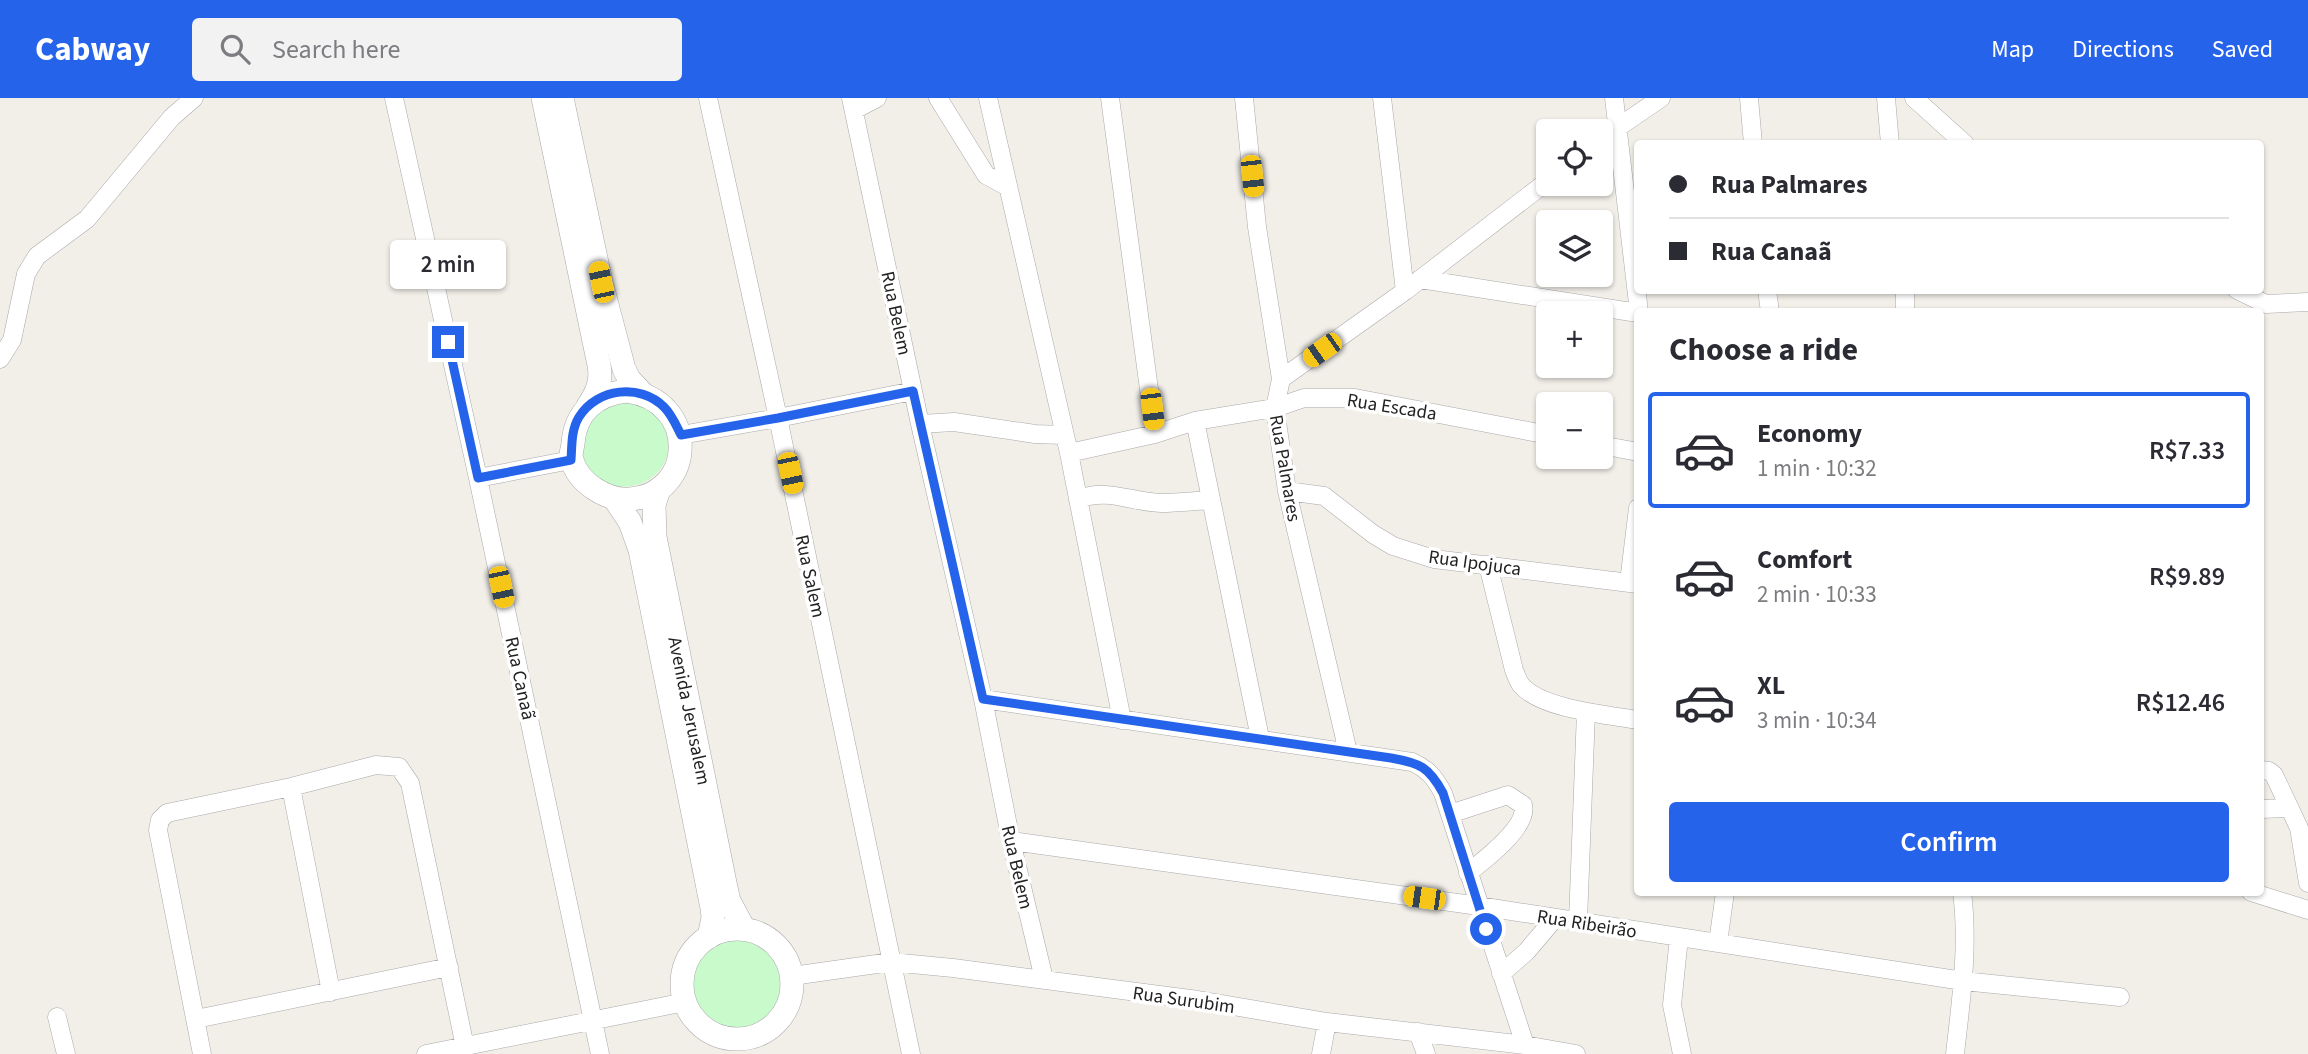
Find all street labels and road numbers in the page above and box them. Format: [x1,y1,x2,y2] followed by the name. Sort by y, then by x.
[873,269,918,358] street label: Rua Belem
[1345,387,1439,428] street label: Rua Escada
[1262,413,1307,524] street label: Rua Palmares
[788,532,831,620] street label: Rua Salem
[1427,544,1523,583] street label: Rua Ipojuca
[498,634,542,722] street label: Rua Canaã
[661,635,717,787] street label: Avenida Jerusalem
[994,823,1039,912] street label: Rua Belem
[1535,903,1639,946] street label: Rua Ribeirão
[1131,980,1237,1021] street label: Rua Surubim

